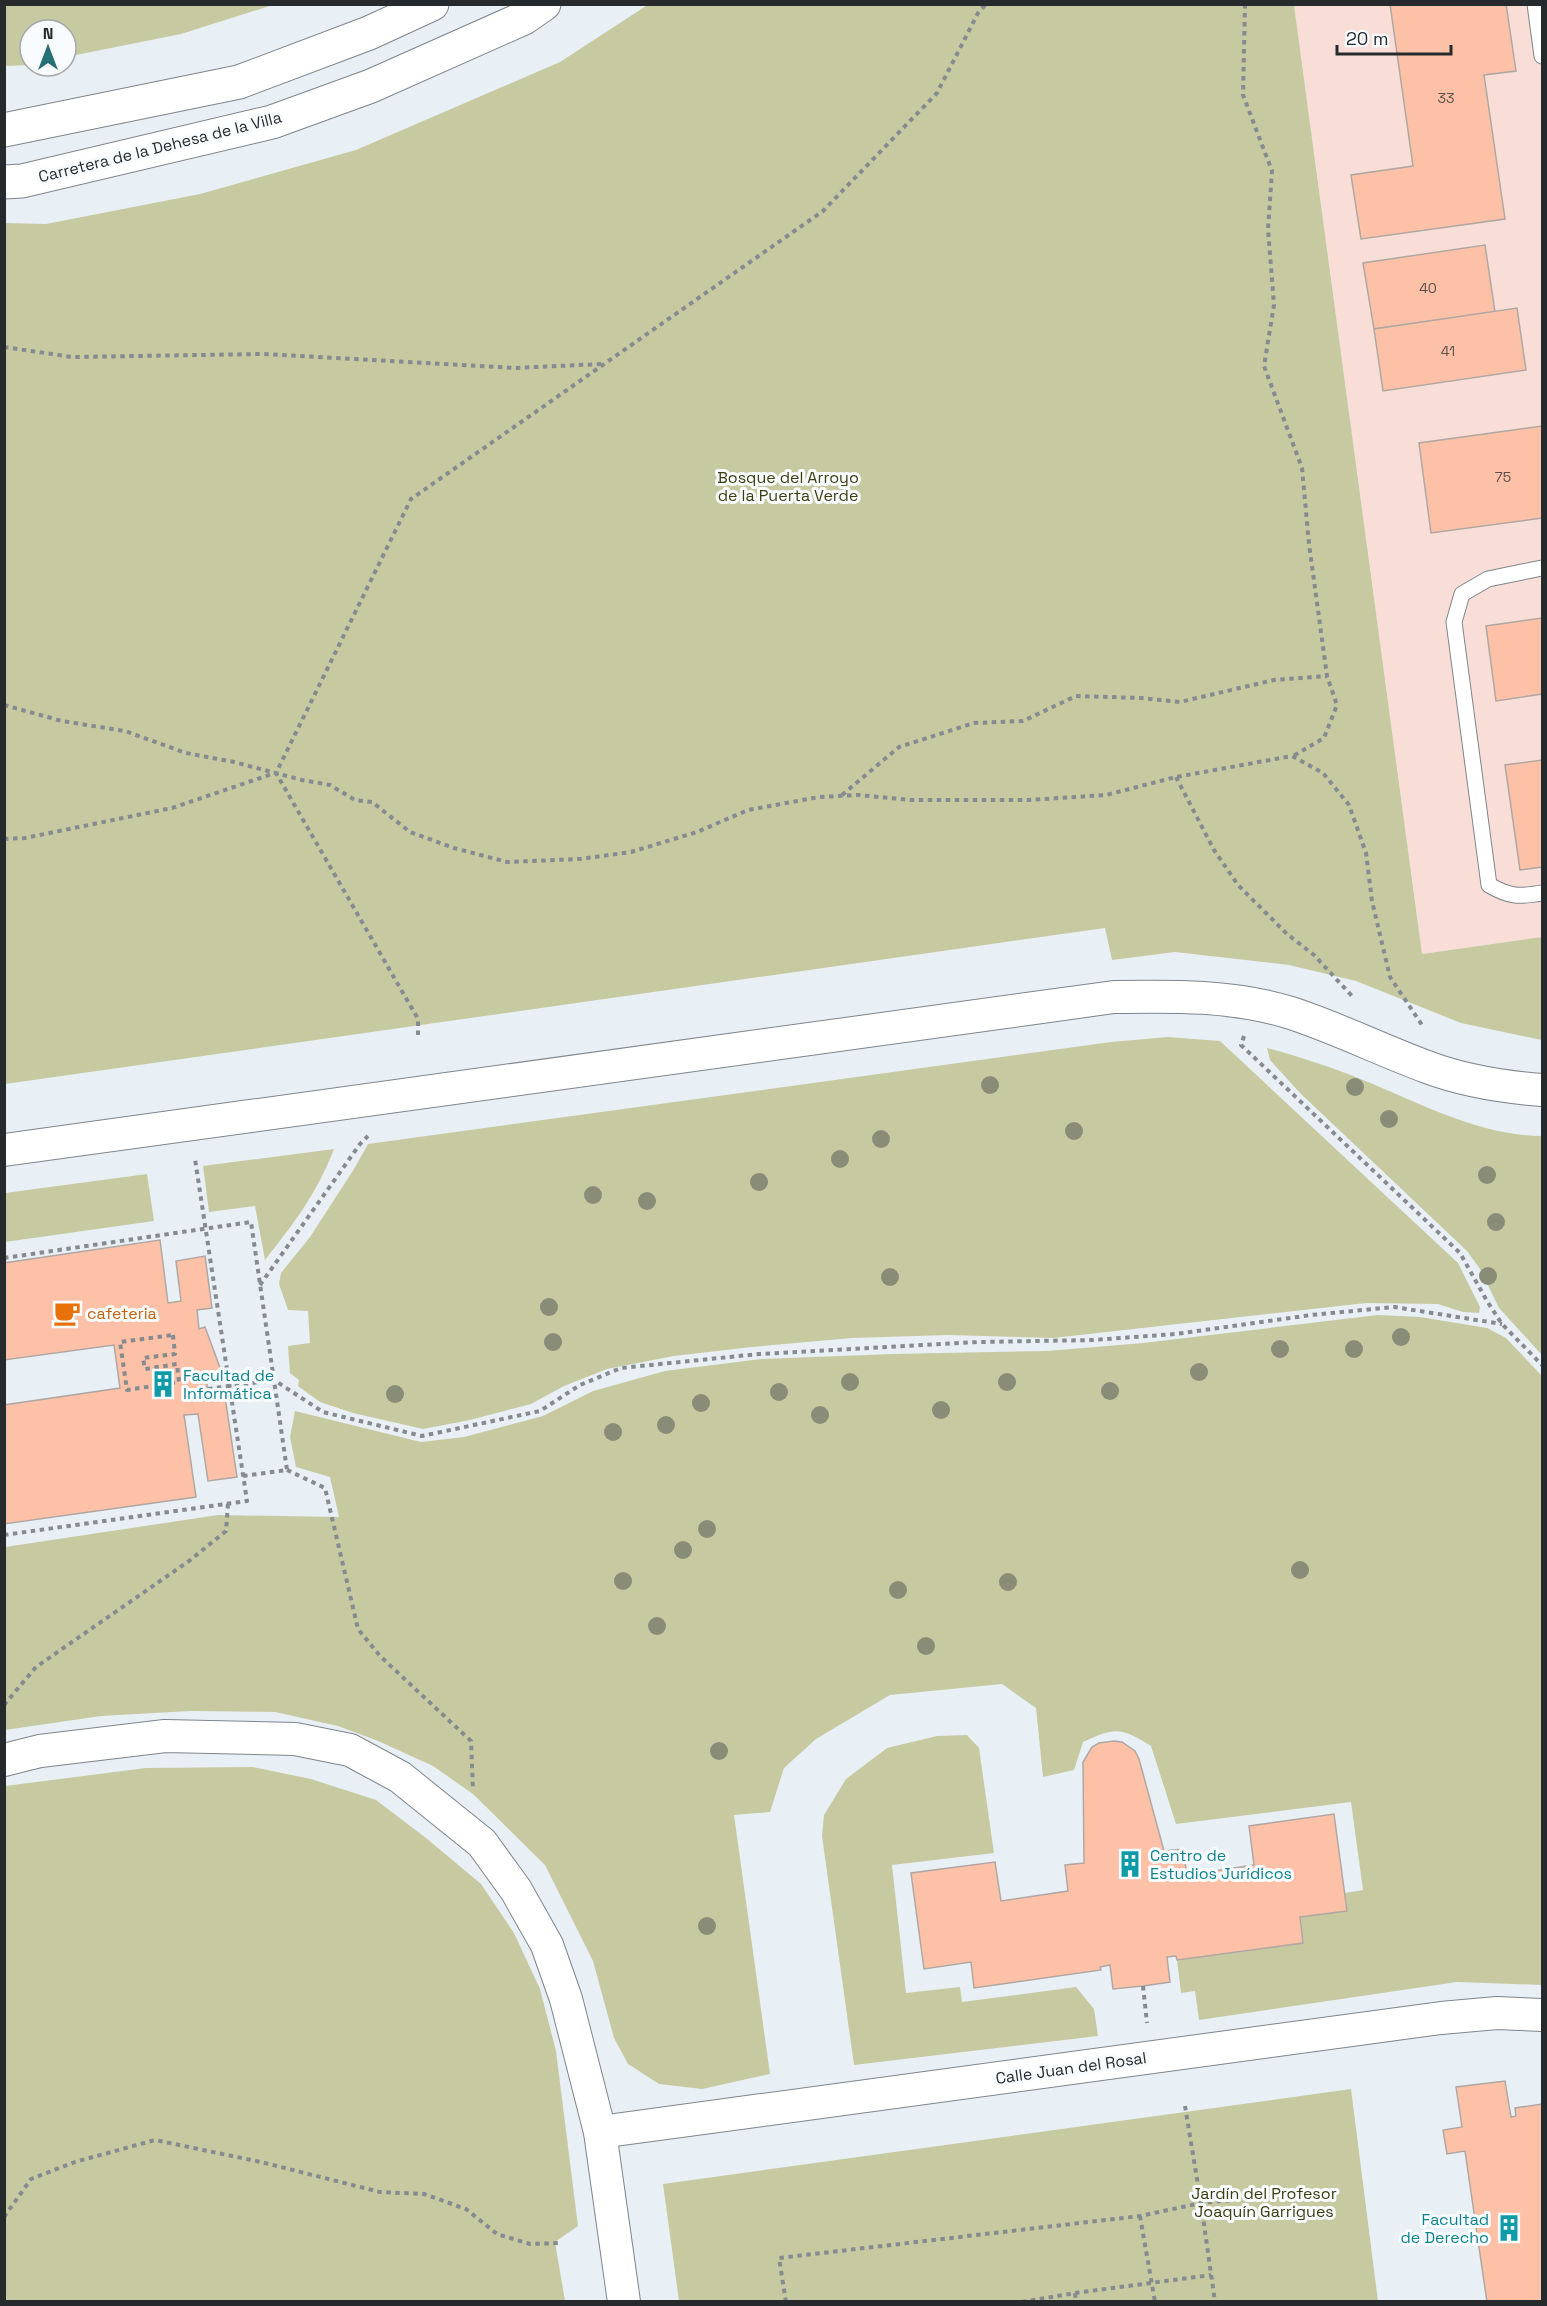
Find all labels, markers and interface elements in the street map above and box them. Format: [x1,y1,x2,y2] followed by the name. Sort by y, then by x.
[18,18,78,78] north arrow
[1337,18,1451,56] scale bar
[43,23,53,44] text: N
[1346,27,1389,50] text: 20 m
[1438,89,1454,107] house number: 33
[36,107,284,187] street label: Carretera de la Dehesa de la Villa
[1419,279,1437,297] house number: 40
[1441,342,1455,360] house number: 41
[717,467,859,506] park label: Bosque del Arroyo de la Puerta Verde
[1495,468,1511,486] house number: 75
[52,1298,82,1328] cafe icon: cafeteria
[87,1303,157,1324] place label: cafeteria
[183,1365,274,1404] place label: Facultad de Informática
[148,1369,178,1399] building icon: Facultad de Informática
[1150,1845,1292,1884] place label: Centro de Estudios Jurídicos
[1115,1849,1145,1879] building icon: Centro de Estudios Jurídicos
[994,2047,1148,2089] street label: Calle Juan del Rosal
[1191,2183,1337,2222] park label: Jardín del Profesor Joaquín Garrigues
[1401,2209,1489,2248] place label: Facultad de Derecho
[1494,2213,1524,2243] building icon: Facultad de Derecho

